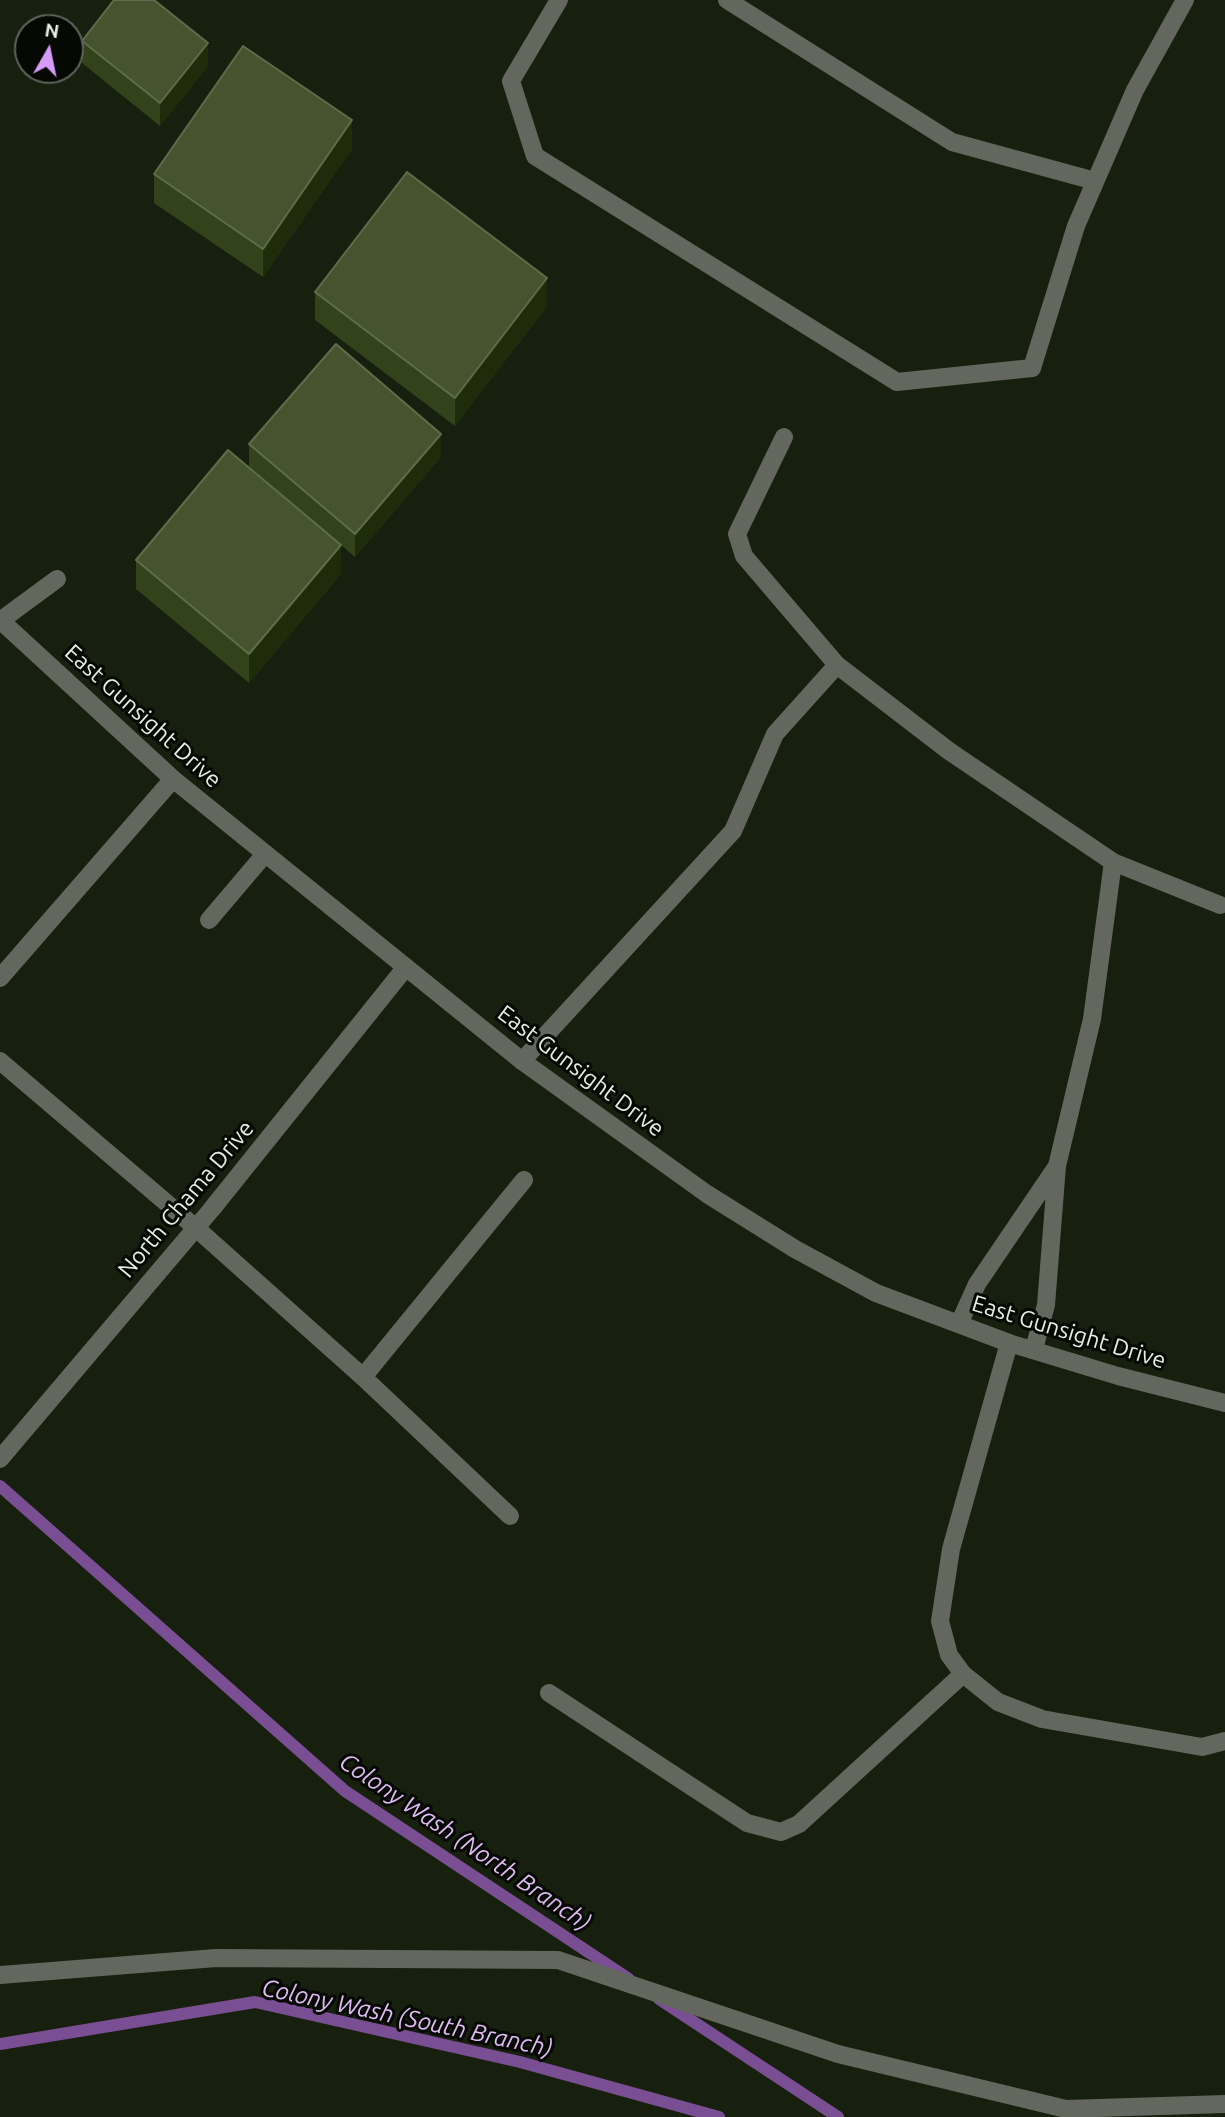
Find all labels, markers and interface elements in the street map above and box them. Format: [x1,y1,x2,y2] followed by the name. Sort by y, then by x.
[14,14,84,84] north arrow
[43,18,61,42] text: N
[59,638,227,794] street label: East Gunsight Drive
[492,999,670,1143] street label: East Gunsight Drive
[112,1115,260,1283] street label: North Chama Drive
[969,1289,1169,1375] street label: East Gunsight Drive
[334,1747,596,1937] water label: Colony Wash (North Branch)
[259,1973,555,2063] water label: Colony Wash (South Branch)

